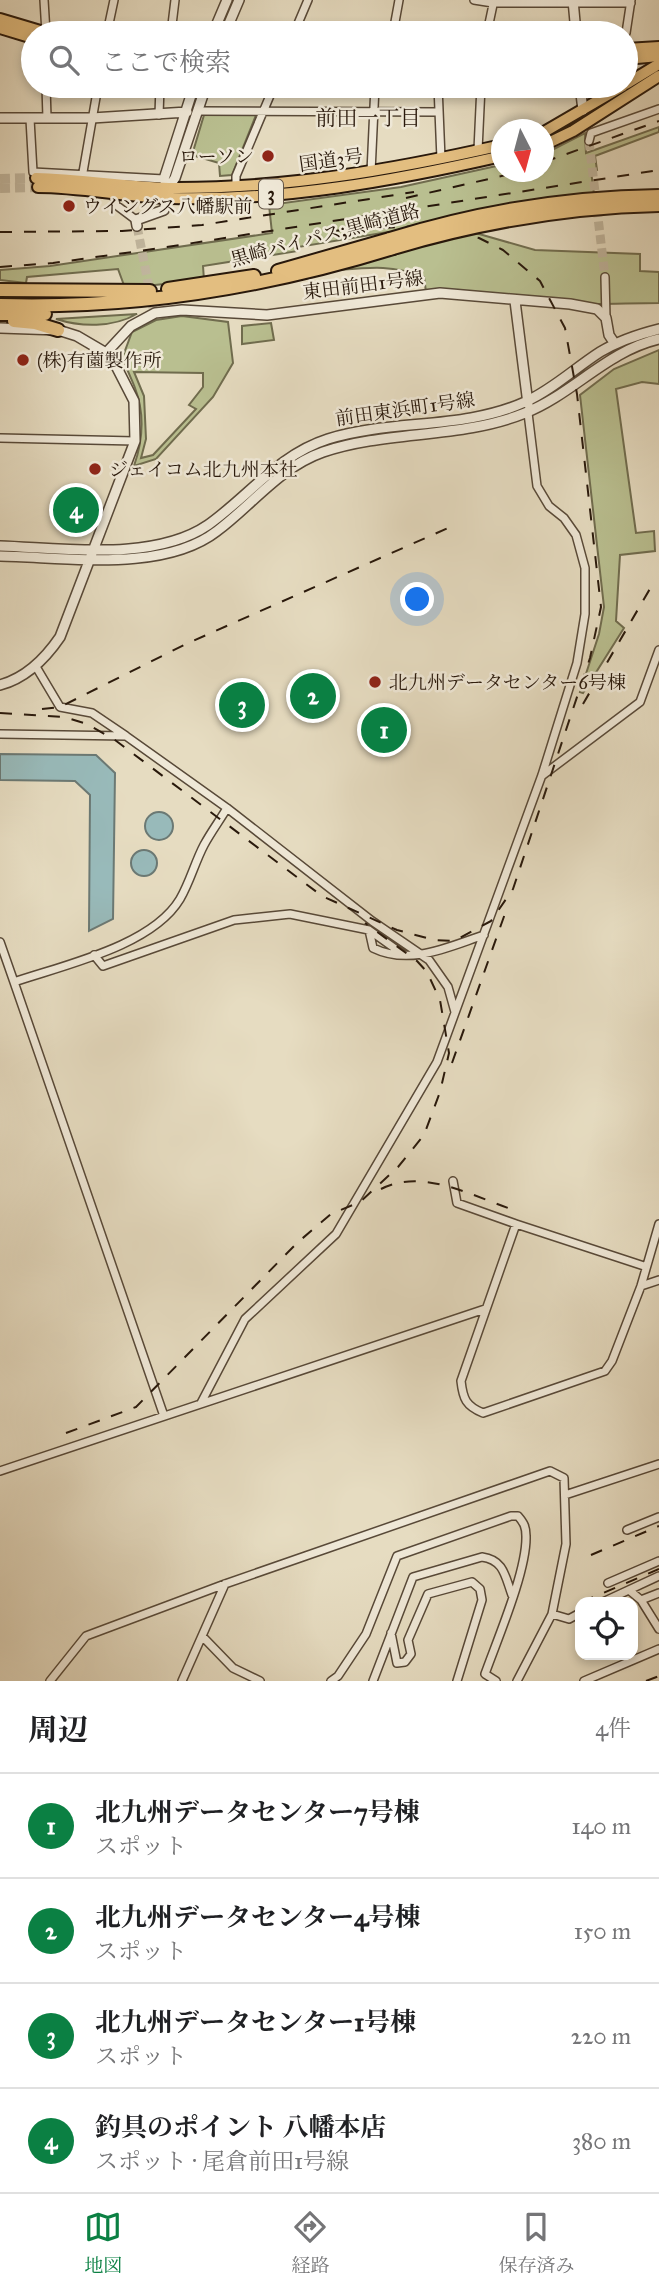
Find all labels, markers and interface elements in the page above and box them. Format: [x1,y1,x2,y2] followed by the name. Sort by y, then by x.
[21,21,638,98] search box
[45,41,83,79] icon: search
[101,46,231,78] text: ここで検索
[316,105,421,131] district label: 前田一丁目
[491,119,554,182] north arrow
[297,144,365,176] street label: 国道3号
[179,145,254,168] place label: ローソン
[260,148,276,164] marker: ローソン
[259,180,283,209] road number: 3
[83,195,253,218] place label: ウイングス八幡駅前
[61,198,77,214] marker: ウイングス八幡駅前
[228,199,422,271] street label: 黒崎バイパス;黒崎道路
[301,266,425,304] street label: 東田前田1号線
[37,349,162,373] place label: (株)有薗製作所
[15,352,31,368] marker: (株)有薗製作所
[334,388,476,430] street label: 前田東浜町1号線
[109,458,298,481] place label: ジェイコム北九州本社
[87,461,103,477] marker: ジェイコム北九州本社
[53,484,99,536] pin: 4
[400,582,434,616] your location
[290,670,336,722] pin: 2
[389,671,626,694] place label: 北九州データセンター6号棟
[367,674,383,690] marker: 北九州データセンター6号棟
[219,679,265,731] pin: 3
[361,704,407,756] pin: 1
[575,1597,638,1660] map controls
[575,1597,638,1660] button: locate
[28,1712,88,1748] text: 周辺
[595,1714,631,1742] text: 4件
[95,1796,420,1828] text: 北九州データセンター7号棟
[46,1812,56,1840] text: 1
[571,1812,631,1840] text: 140 m
[95,1832,187,1860] text: スポット
[95,1901,420,1933] text: 北九州データセンター4号棟
[45,1917,57,1945] text: 2
[574,1917,631,1945] text: 150 m
[95,1937,187,1965] text: スポット
[95,2006,416,2038] text: 北九州データセンター1号棟
[46,2022,56,2050] text: 3
[571,2022,631,2050] text: 220 m
[95,2042,187,2070] text: スポット
[95,2111,387,2143] text: 釣具のポイント 八幡本店
[45,2127,57,2155] text: 4
[572,2127,631,2155] text: 380 m
[95,2147,349,2175] text: スポット · 尾倉前田1号線
[84,2208,123,2277] tab: 地図
[291,2208,330,2277] tab: 経路
[498,2208,575,2277] tab: 保存済み

